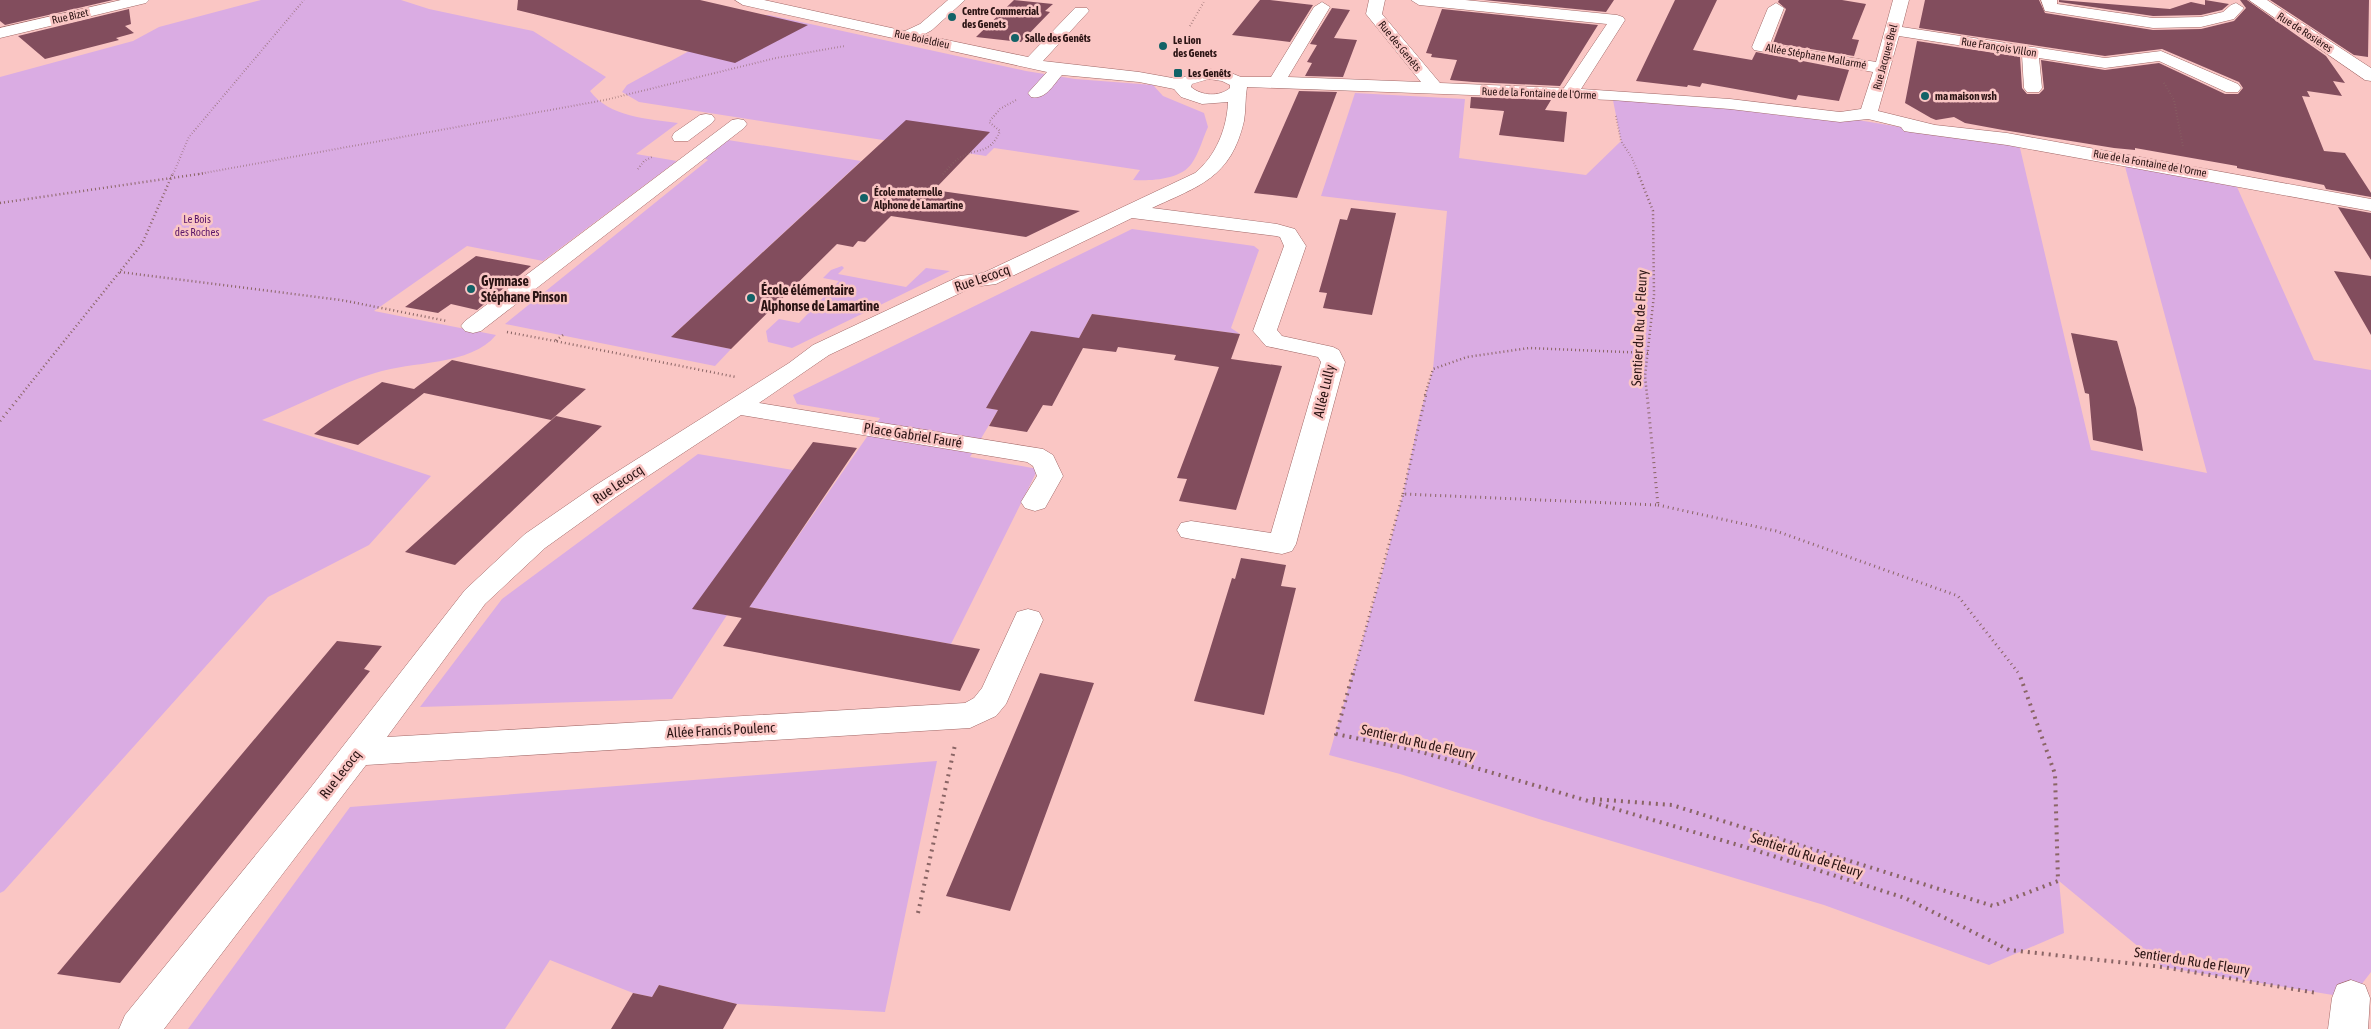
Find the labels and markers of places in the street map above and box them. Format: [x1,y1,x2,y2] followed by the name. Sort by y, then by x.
[962,5,1040,30] place label: Centre Commercial des Genets
[946,11,958,23] marker: Centre Commercial des Genets
[1009,32,1021,44] marker: Salle des Genêts
[1025,32,1091,44] place label: Salle des Genêts
[1173,34,1217,59] place label: Le Lion des Genets
[1157,40,1169,52] marker: Le Lion des Genets
[1172,67,1184,79] marker: Les Genêts
[1188,67,1231,79] place label: Les Genêts
[1919,90,1931,102] marker: ma maison wsh
[1935,90,1997,102] place label: ma maison wsh
[873,186,963,211] place label: École maternelle Alphone de Lamartine
[858,192,870,204] marker: École maternelle Alphone de Lamartine
[481,273,567,305] place label: Gymnase Stéphane Pinson
[760,282,879,314] place label: École élémentaire Alphonse de Lamartine
[465,283,477,295] marker: Gymnase Stéphane Pinson
[745,292,757,304] marker: École élémentaire Alphonse de Lamartine

